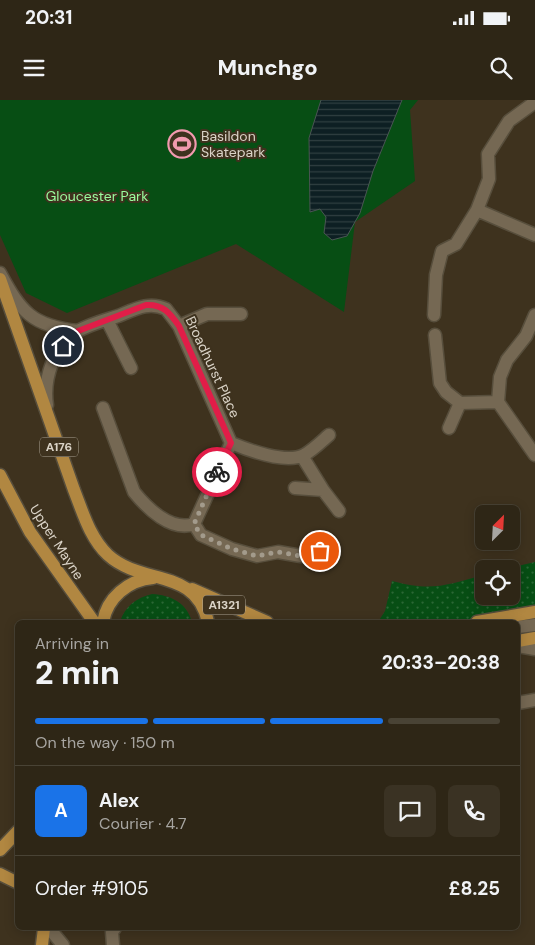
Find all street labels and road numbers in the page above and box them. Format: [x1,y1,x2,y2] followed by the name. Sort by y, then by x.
[182,313,244,421] street label: Broadhurst Place
[40,438,78,457] road number: A176
[26,501,88,583] street label: Upper Mayne
[203,596,245,614] road number: A1321

